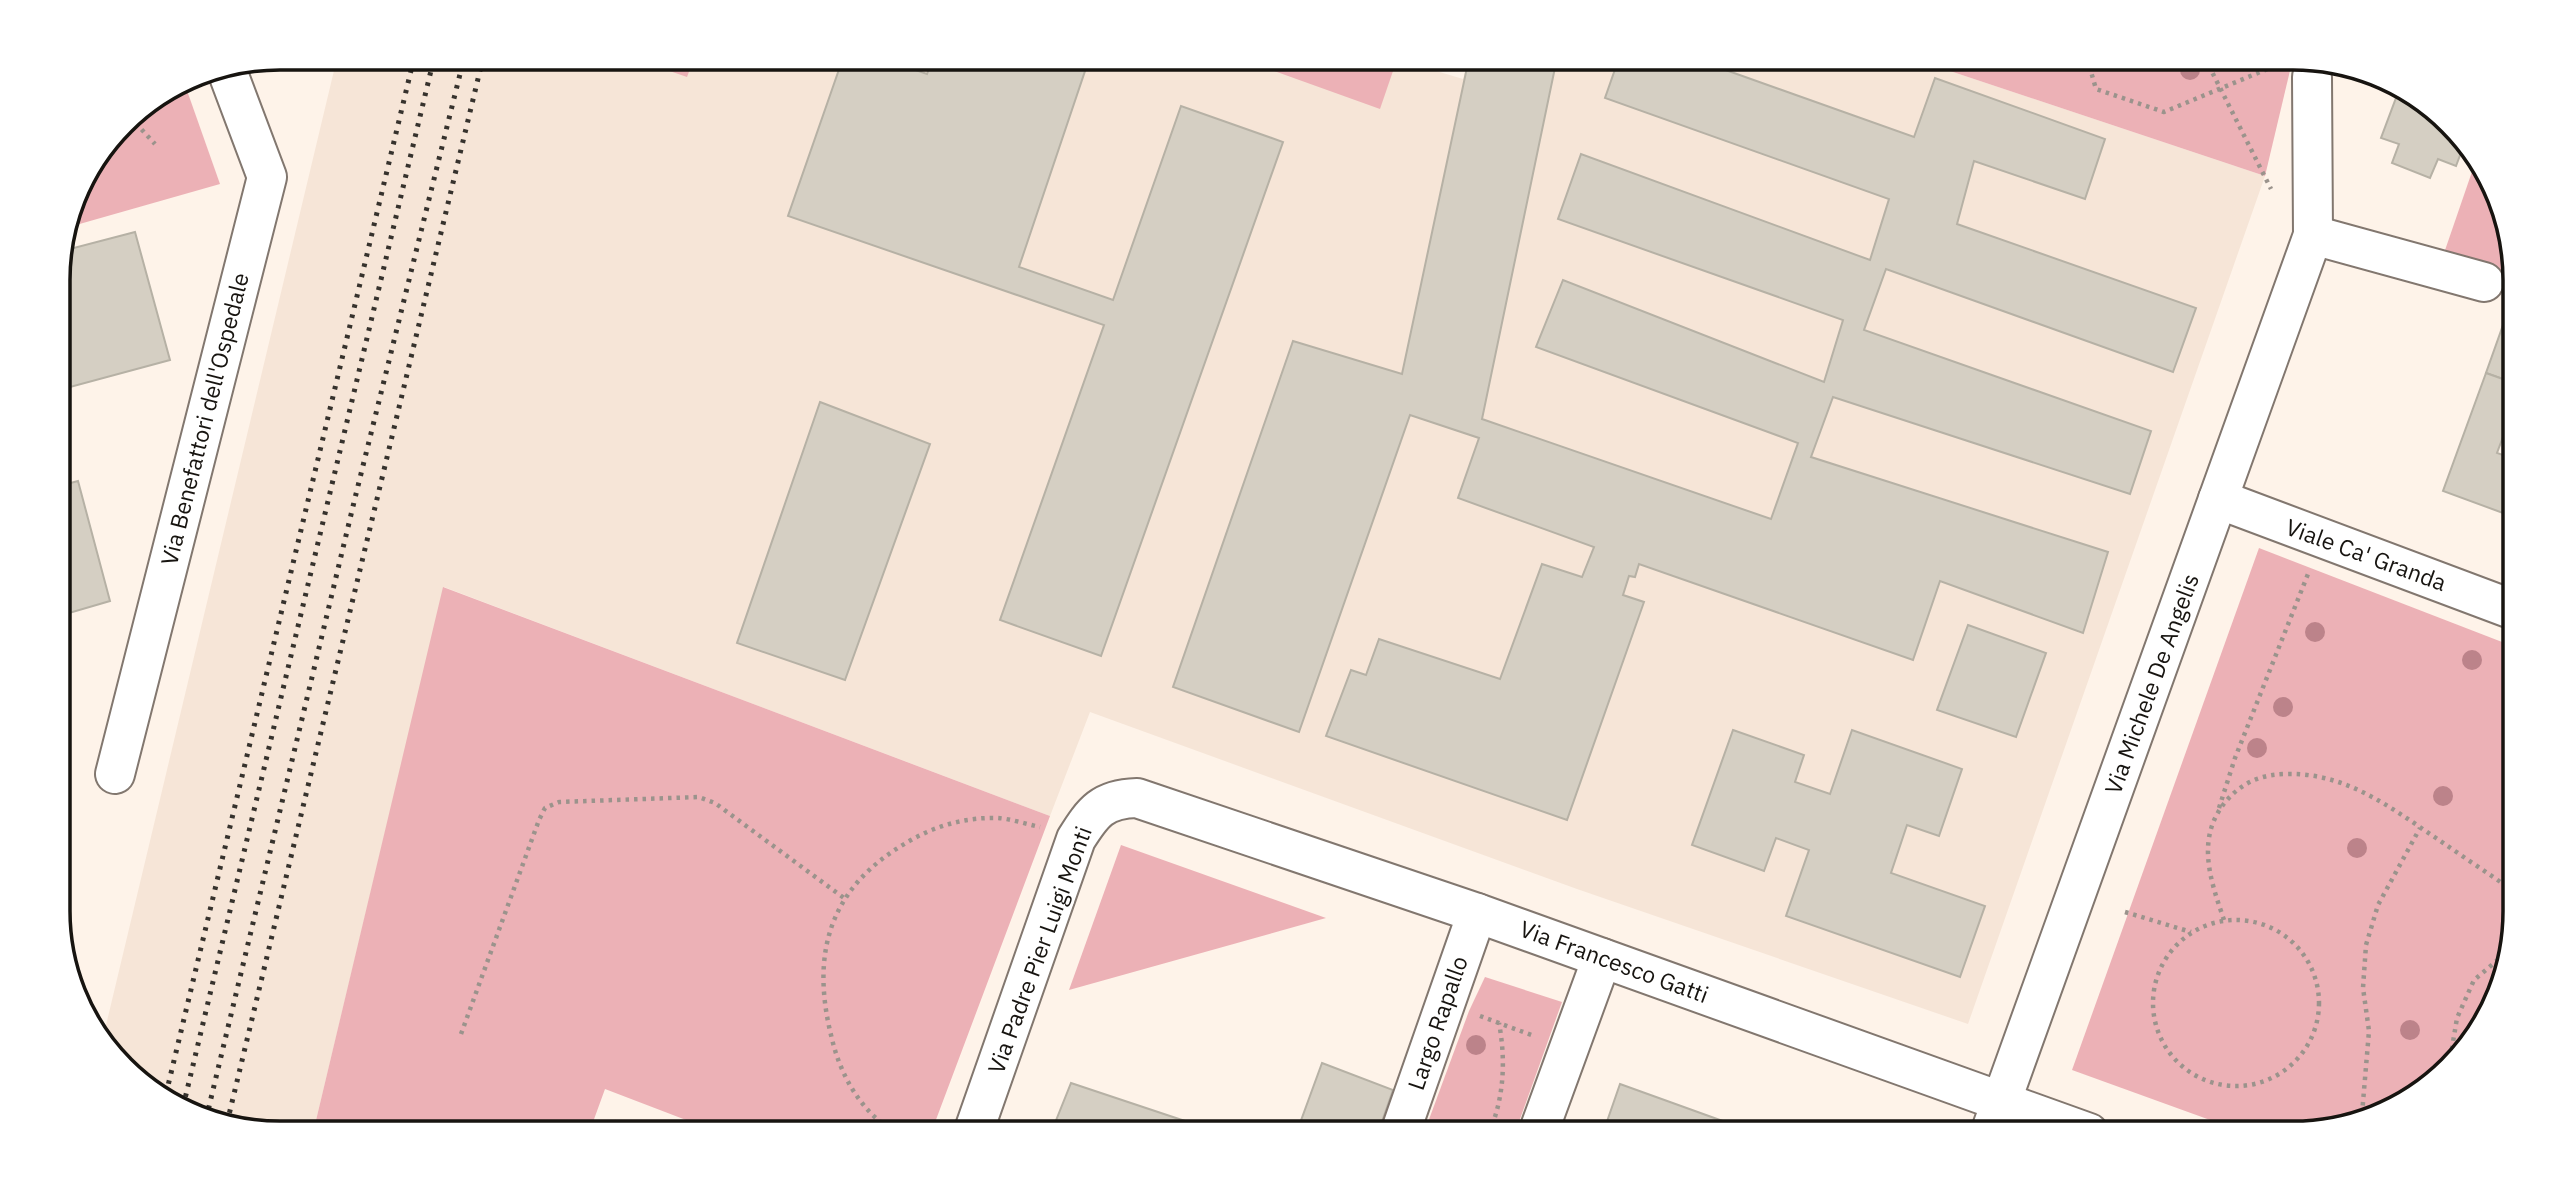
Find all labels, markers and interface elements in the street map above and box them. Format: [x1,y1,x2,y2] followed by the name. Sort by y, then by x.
[153,269,255,568] street label: Via Benefattori dell'Ospedale
[2282,511,2451,597] street label: Viale Ca' Granda
[2097,569,2205,798] street label: Via Michele De Angelis
[980,822,1098,1078] street label: Via Padre Pier Luigi Monti
[1516,913,1713,1009] street label: Via Francesco Gatti
[1400,952,1474,1094] street label: Largo Rapallo

